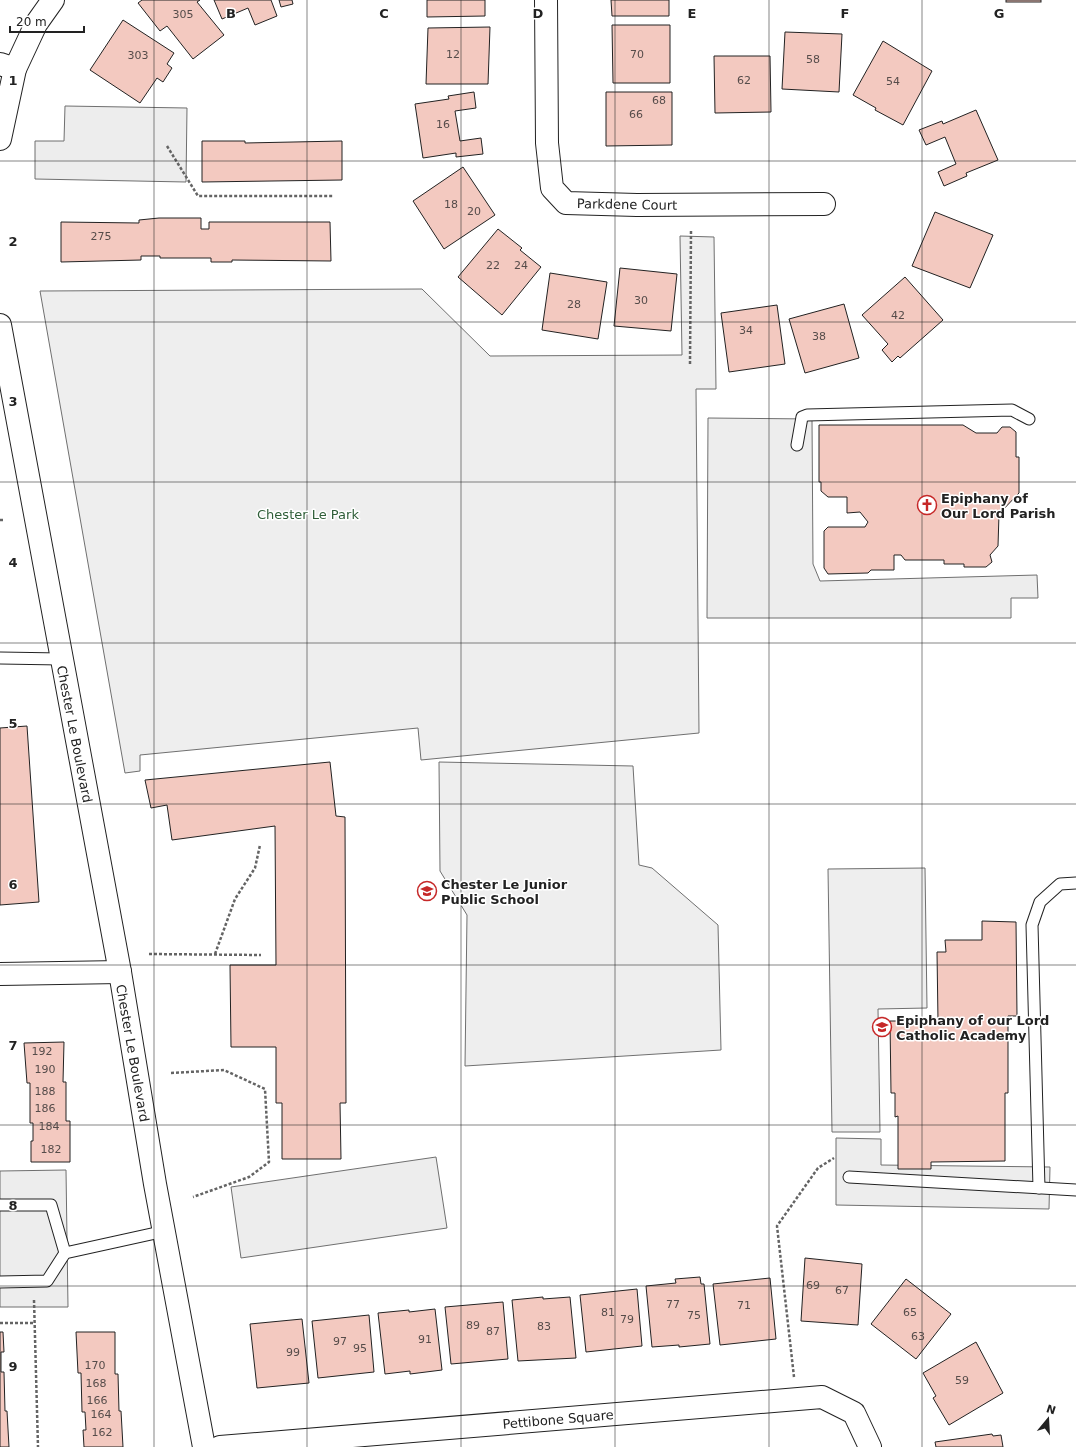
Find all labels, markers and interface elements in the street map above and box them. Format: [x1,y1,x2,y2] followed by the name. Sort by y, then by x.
[226,6,236,21] text: B
[379,6,389,21] text: C
[533,6,544,21] text: D
[688,6,696,21] text: E
[841,6,849,21] text: F
[994,6,1004,21] text: G
[10,8,84,34] scale bar
[173,8,194,21] house number: 305
[16,15,47,29] text: 20 m
[446,48,460,61] house number: 12
[630,48,644,61] house number: 70
[128,49,149,62] house number: 303
[806,53,820,66] house number: 58
[8,73,18,88] text: 1
[737,74,751,87] house number: 62
[886,75,900,88] house number: 54
[652,94,666,107] house number: 68
[629,108,643,121] house number: 66
[436,118,450,131] house number: 16
[577,196,677,213] street label: Parkdene Court
[444,198,458,211] house number: 18
[467,205,481,218] house number: 20
[91,230,112,243] house number: 275
[8,234,18,249] text: 2
[486,259,500,272] house number: 22
[514,259,528,272] house number: 24
[634,294,648,307] house number: 30
[567,298,581,311] house number: 28
[891,309,905,322] house number: 42
[739,324,753,337] house number: 34
[812,330,826,343] house number: 38
[8,394,18,409] text: 3
[941,491,1056,521] place label: Epiphany of Our Lord Parish
[916,494,938,516] church icon: Epiphany of Our Lord Parish
[257,507,359,522] park label: Chester Le Park
[8,555,18,570] text: 4
[54,664,95,804] street label: Chester Le Boulevard
[8,716,18,731] text: 5
[8,877,18,892] text: 6
[441,877,568,907] place label: Chester Le Junior Public School
[416,880,438,902] school or university icon: Chester Le Junior Public School
[113,983,152,1123] street label: Chester Le Boulevard
[896,1013,1049,1043] place label: Epiphany of our Lord Catholic Academy
[871,1016,893,1038] school or university icon: Epiphany of our Lord Catholic Academy
[8,1038,18,1053] text: 7
[32,1045,53,1058] house number: 192
[35,1063,56,1076] house number: 190
[35,1085,56,1098] house number: 188
[35,1102,56,1115] house number: 186
[39,1120,60,1133] house number: 184
[41,1143,62,1156] house number: 182
[8,1198,18,1213] text: 8
[806,1279,820,1292] house number: 69
[835,1284,849,1297] house number: 67
[666,1298,680,1311] house number: 77
[737,1299,751,1312] house number: 71
[601,1306,615,1319] house number: 81
[903,1306,917,1319] house number: 65
[687,1309,701,1322] house number: 75
[620,1313,634,1326] house number: 79
[466,1319,480,1332] house number: 89
[537,1320,551,1333] house number: 83
[486,1325,500,1338] house number: 87
[911,1330,925,1343] house number: 63
[418,1333,432,1346] house number: 91
[333,1335,347,1348] house number: 97
[353,1342,367,1355] house number: 95
[286,1346,300,1359] house number: 99
[8,1359,18,1374] text: 9
[85,1359,106,1372] house number: 170
[955,1374,969,1387] house number: 59
[86,1377,107,1390] house number: 168
[87,1394,108,1407] house number: 166
[1028,1399,1068,1439] north arrow
[1045,1402,1057,1418] text: N
[502,1407,614,1432] street label: Pettibone Square
[91,1408,112,1421] house number: 164
[92,1426,113,1439] house number: 162

